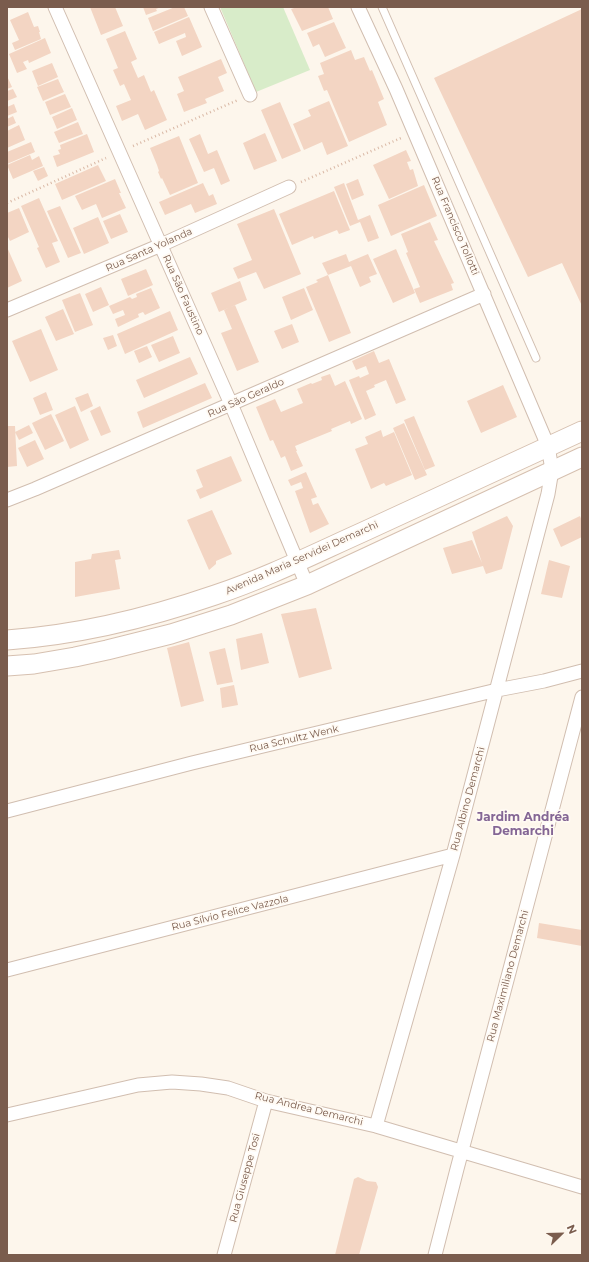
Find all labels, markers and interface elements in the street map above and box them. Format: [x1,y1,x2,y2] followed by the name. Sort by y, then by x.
[429,175,481,277] street label: Rua Francisco Tollotti
[104,225,194,275] street label: Rua Santa Yolanda
[160,253,206,337] street label: Rua São Faustino
[206,376,286,420] street label: Rua São Geraldo
[224,519,380,597] street label: Avenida Maria Servidei Demarchi
[248,723,340,755] street label: Rua Schultz Wenk
[448,746,488,852] street label: Rua Albino Demarchi
[477,810,569,838] district label: Jardim Andréa Demarchi
[170,893,290,933] street label: Rua Sílvio Felice Vazzola
[485,909,531,1043] street label: Rua Maximiliano Demarchi
[254,1090,364,1128] street label: Rua Andrea Demarchi
[227,1132,263,1224] street label: Rua Giuseppe Tosi
[541,1214,581,1254] north arrow
[564,1222,580,1236] text: N

